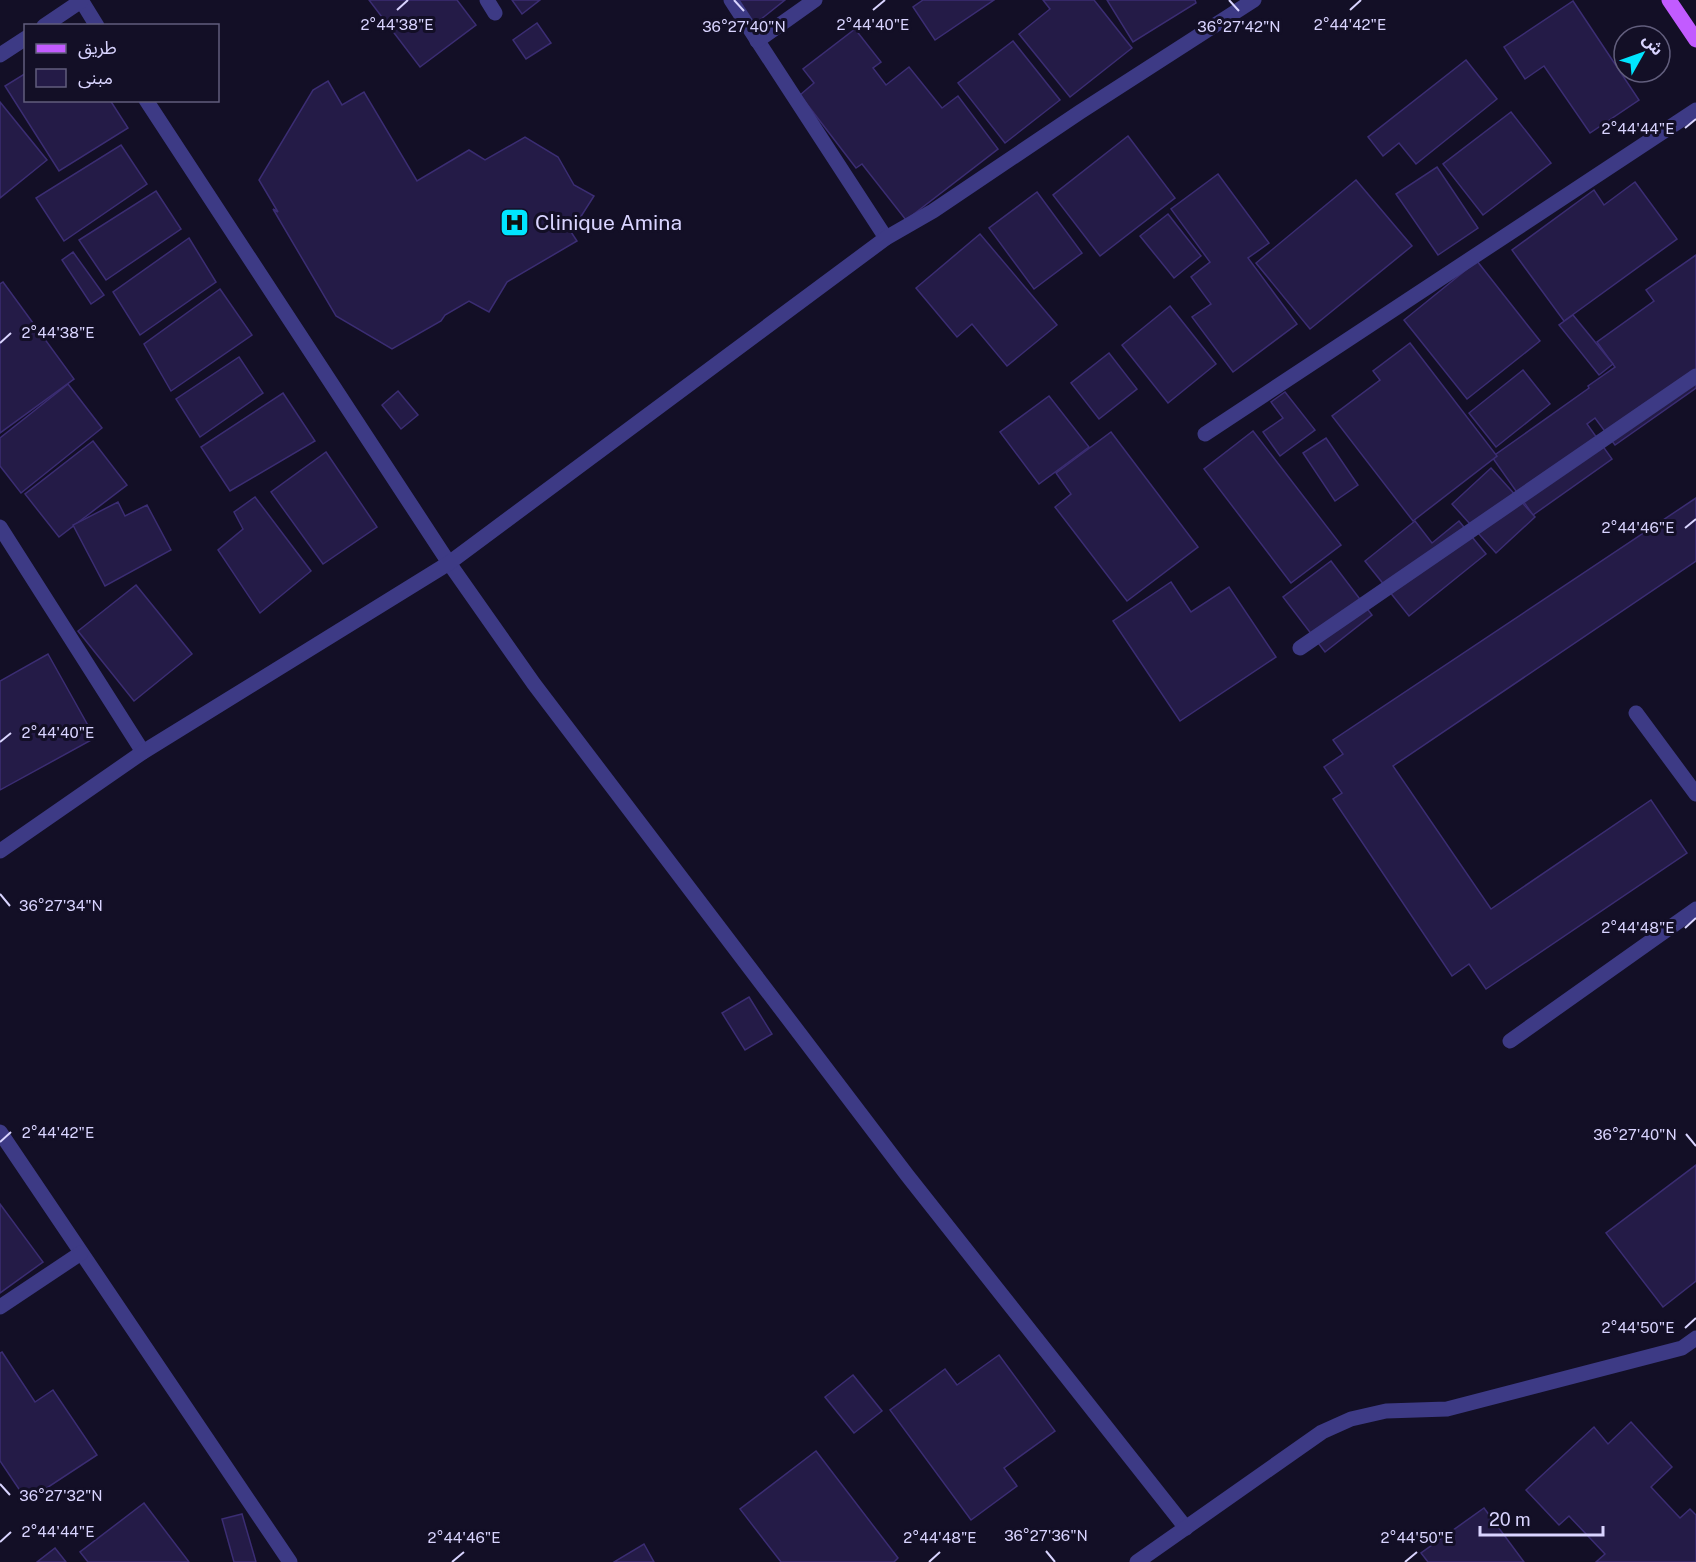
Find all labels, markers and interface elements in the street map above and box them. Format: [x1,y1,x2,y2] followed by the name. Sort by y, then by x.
[360,16,434,33] text: 2°44'38"E
[837,16,909,33] text: 2°44'40"E
[1314,16,1386,33] text: 2°44'42"E
[702,18,786,35] text: 36°27'40"N
[1197,18,1281,35] text: 36°27'42"N
[24,24,219,102] legend
[1612,24,1672,84] north arrow
[1639,30,1667,59] text: ش
[78,37,117,59] text: طريق
[78,67,113,89] text: مبنى
[1601,120,1675,137] text: 2°44'44"E
[498,206,530,238] hospital icon: Clinique Amina
[535,210,682,235] place label: Clinique Amina
[21,324,95,341] text: 2°44'38"E
[1602,519,1674,536] text: 2°44'46"E
[22,724,94,741] text: 2°44'40"E
[19,897,103,914] text: 36°27'34"N
[1601,919,1675,936] text: 2°44'48"E
[22,1124,94,1141] text: 2°44'42"E
[1593,1126,1677,1143] text: 36°27'40"N
[1602,1319,1674,1336] text: 2°44'50"E
[19,1487,103,1504] text: 36°27'32"N
[1480,1499,1603,1537] scale bar
[1489,1509,1531,1530] text: 20 m
[21,1523,95,1540] text: 2°44'44"E
[1004,1527,1088,1544] text: 36°27'36"N
[428,1529,500,1546] text: 2°44'46"E
[903,1529,977,1546] text: 2°44'48"E
[1381,1529,1453,1546] text: 2°44'50"E

